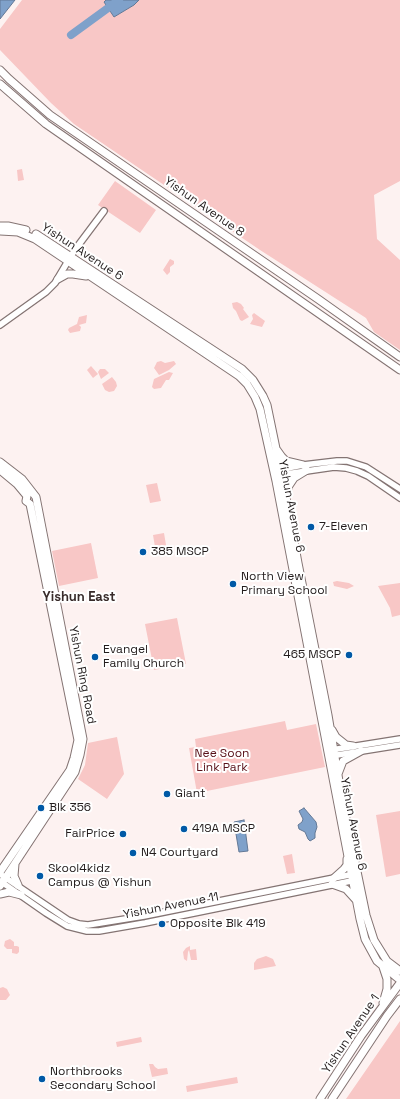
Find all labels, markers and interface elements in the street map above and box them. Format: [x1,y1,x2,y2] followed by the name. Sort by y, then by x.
[161,174,247,240] street label: Yishun Avenue 8
[38,220,126,284] street label: Yishun Avenue 6
[275,458,307,554] street label: Yishun Avenue 6
[319,520,368,534] place label: 7-Eleven
[306,522,316,532] marker: 7-Eleven
[151,545,209,559] place label: 385 MSCP
[138,547,148,557] marker: 385 MSCP
[241,570,328,598] place label: North View Primary School
[228,579,238,589] marker: North View Primary School
[43,589,115,605] district label: Yishun East
[65,625,99,725] street label: Yishun Ring Road
[103,643,184,671] place label: Evangel Family Church
[283,648,341,662] place label: 465 MSCP
[344,650,354,660] marker: 465 MSCP
[90,652,100,662] marker: Evangel Family Church
[195,747,249,775] park label: Nee Soon Link Park
[337,776,369,872] street label: Yishun Avenue 6
[175,787,205,801] place label: Giant
[162,789,172,799] marker: Giant
[49,801,91,815] place label: Blk 356
[36,803,46,813] marker: Blk 356
[192,822,255,836] place label: 419A MSCP
[179,824,189,834] marker: 419A MSCP
[65,827,115,841] place label: FairPrice
[118,829,128,839] marker: FairPrice
[141,846,218,860] place label: N4 Courtyard
[128,848,138,858] marker: N4 Courtyard
[48,862,151,890] place label: Skool4kidz Campus @ Yishun
[35,871,45,881] marker: Skool4kidz Campus @ Yishun
[122,890,220,922] street label: Yishun Avenue 11
[170,917,266,931] place label: Opposite Blk 419
[157,919,167,929] marker: Opposite Blk 419
[319,992,383,1076] street label: Yishun Avenue 1
[50,1065,156,1093] place label: Northbrooks Secondary School
[37,1074,47,1084] marker: Northbrooks Secondary School

